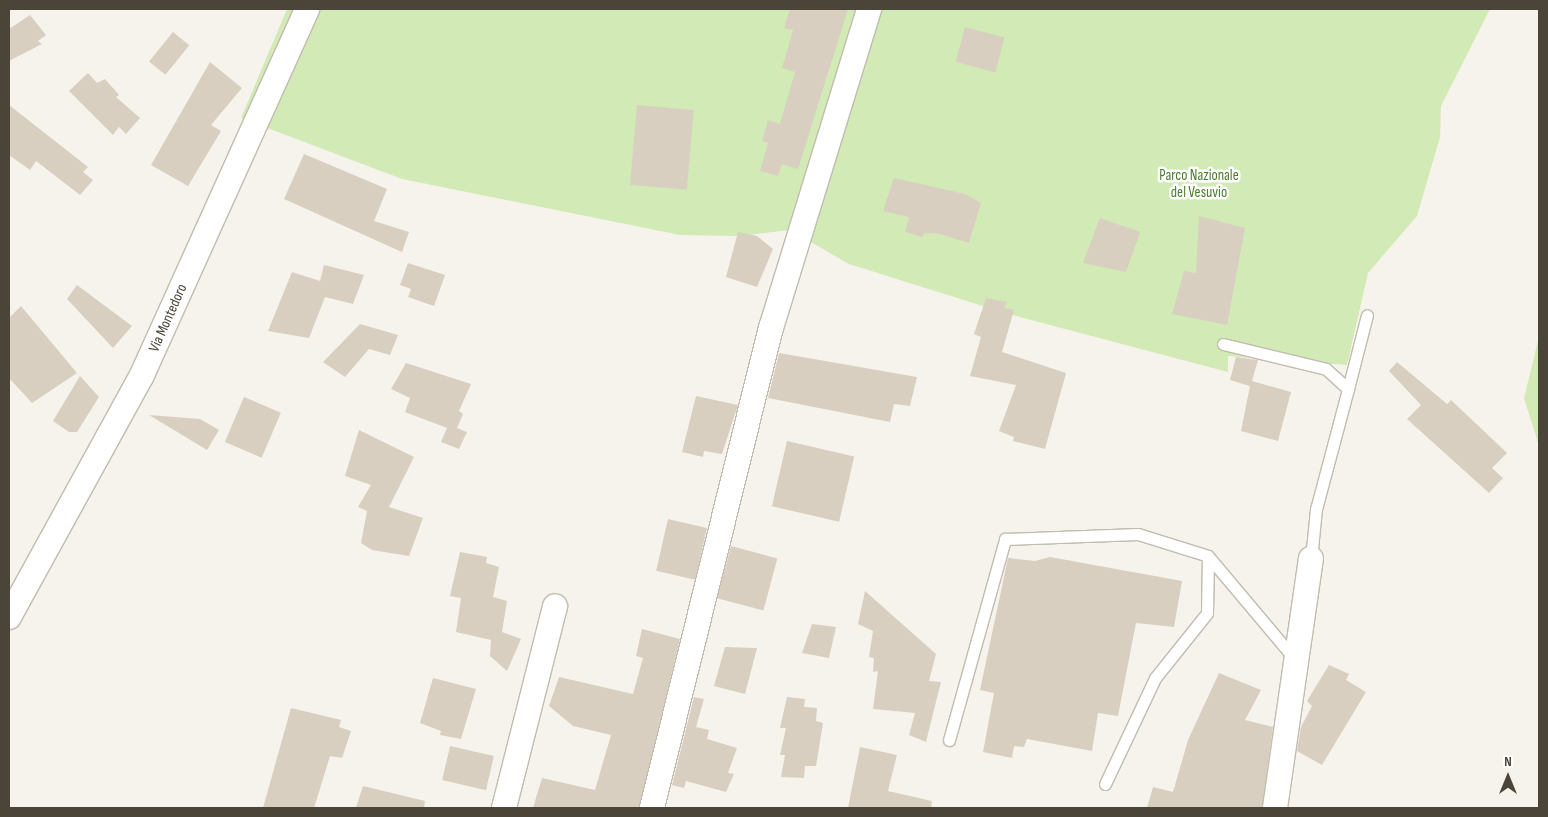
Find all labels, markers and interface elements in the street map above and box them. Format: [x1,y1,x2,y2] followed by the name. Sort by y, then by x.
[1159,166,1239,201] park label: Parco Nazionale del Vesuvio
[145,281,191,355] street label: Via Montedoro
[1483,752,1533,802] north arrow
[1504,753,1512,770] text: N

